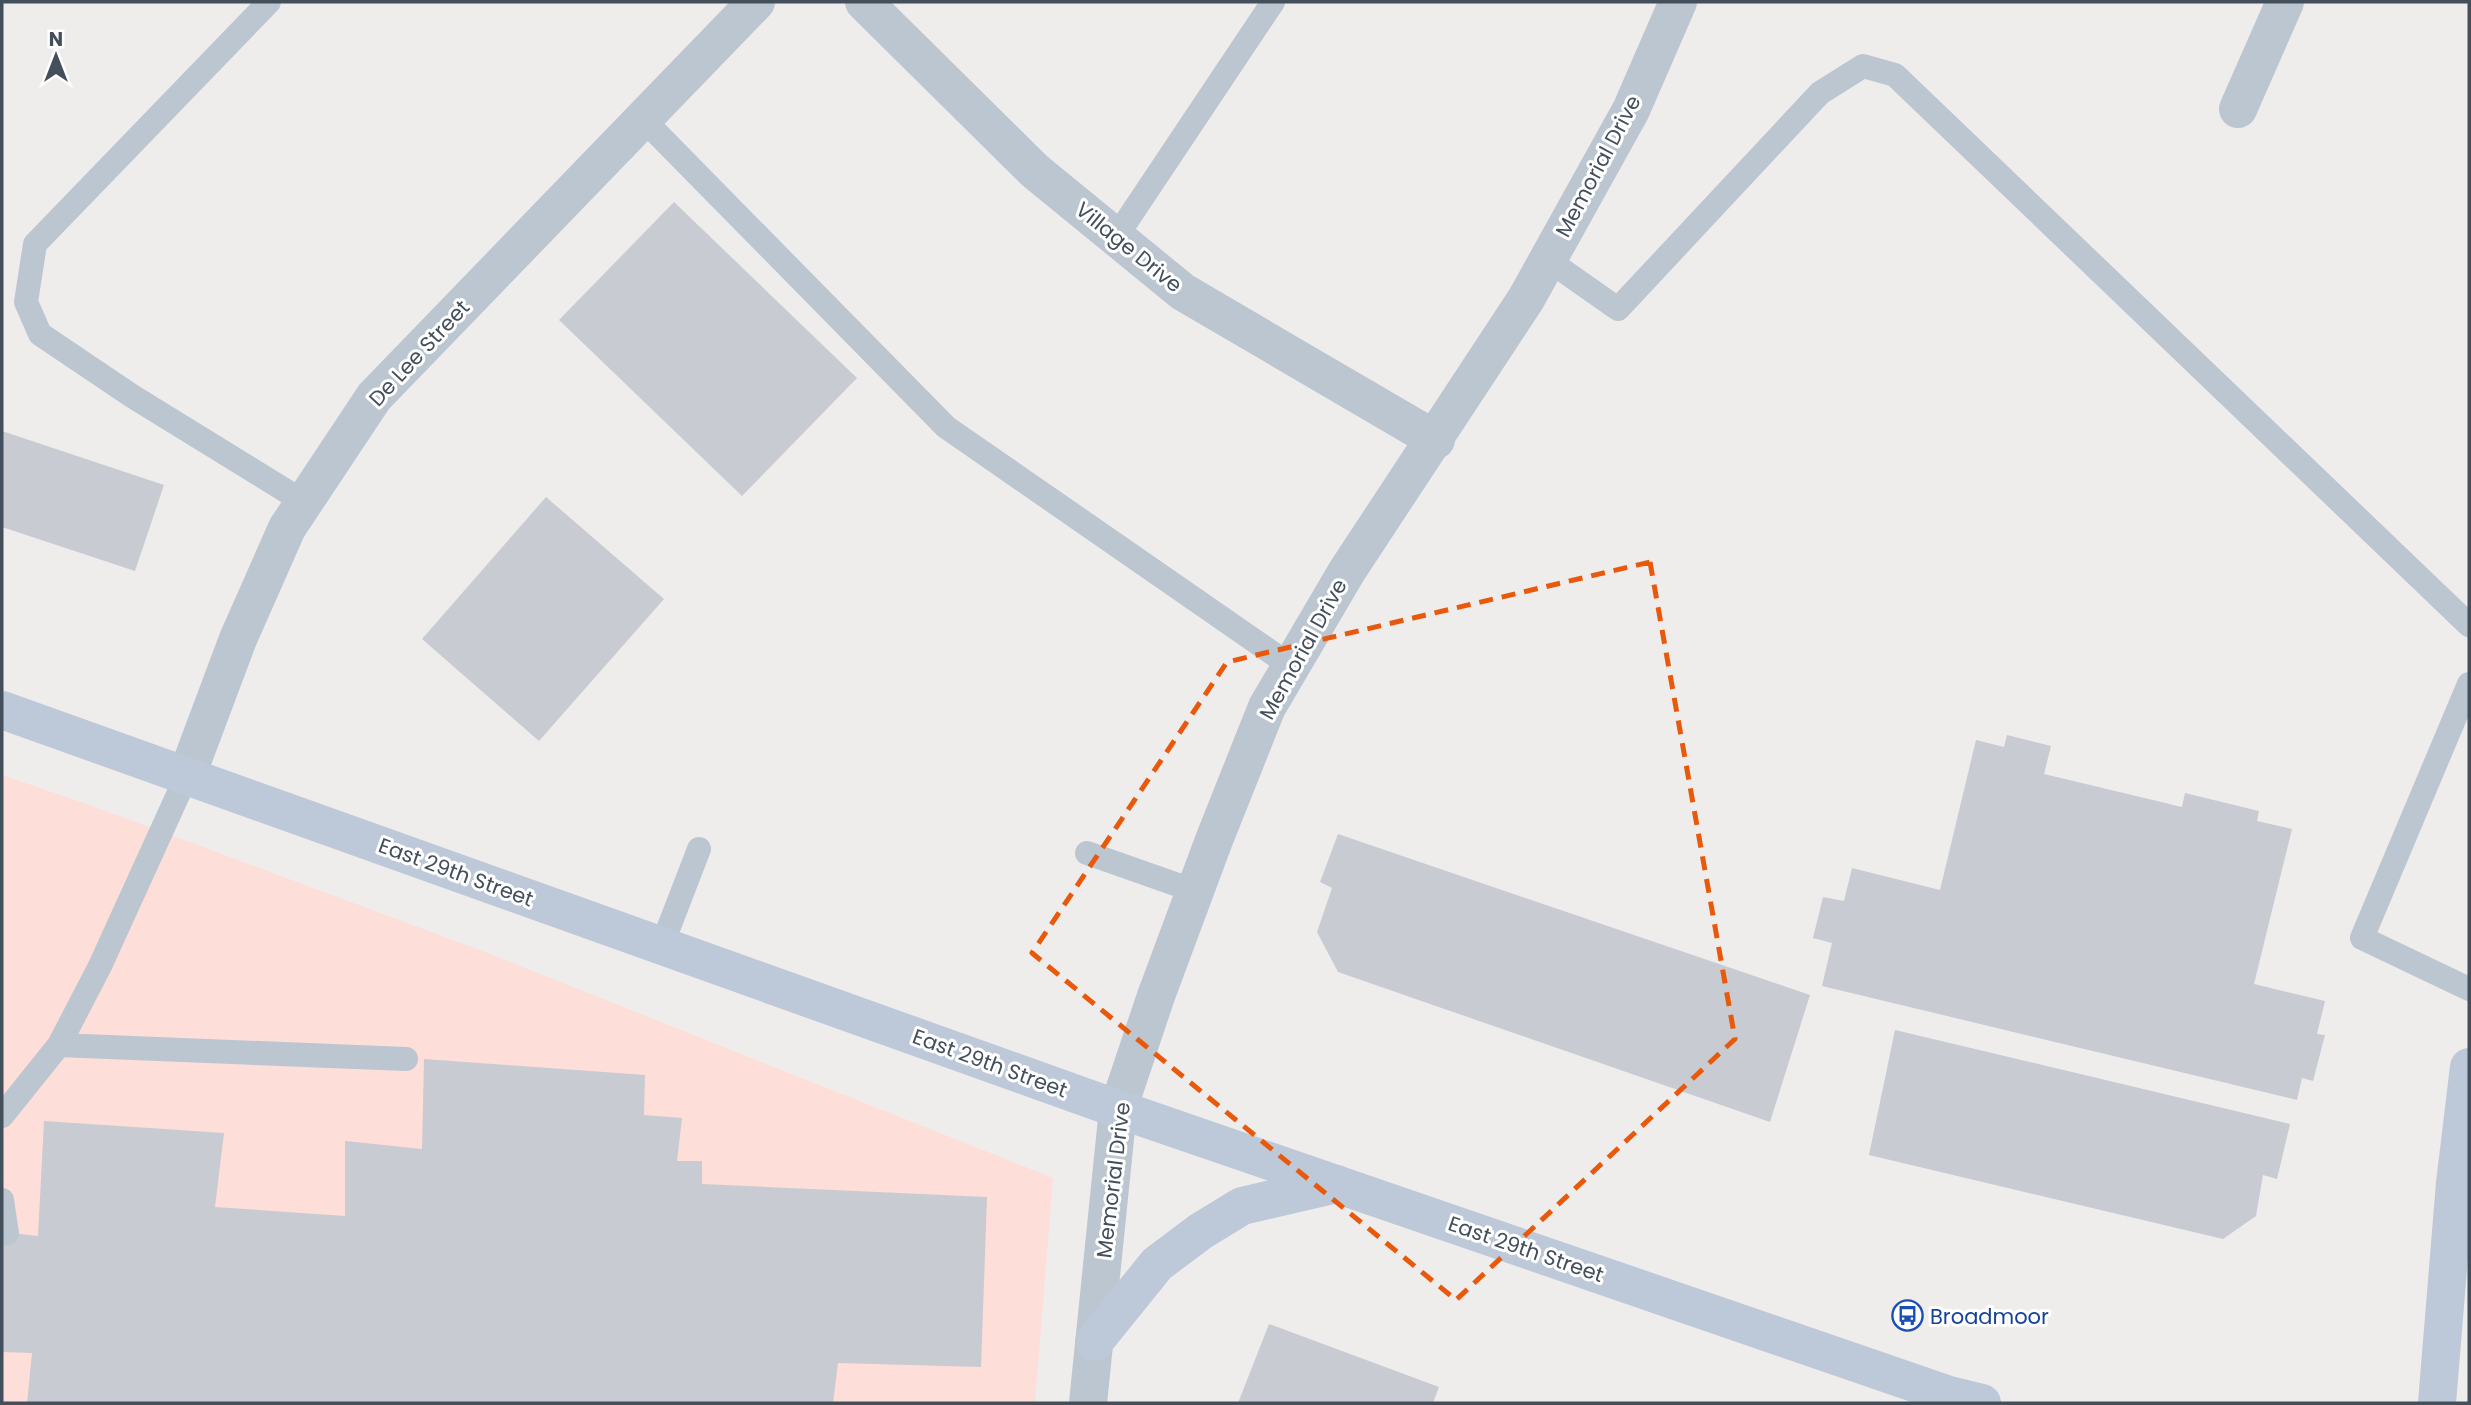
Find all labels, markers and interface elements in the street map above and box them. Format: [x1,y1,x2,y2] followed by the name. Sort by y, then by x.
[21,21,91,91] north arrow
[49,26,63,53] text: N
[1548,90,1648,242] street label: Memorial Drive
[1070,195,1188,299] street label: Village Drive
[362,293,476,413] street label: De Lee Street
[1252,573,1354,725] street label: Memorial Drive
[375,831,537,913] street label: East 29th Street
[909,1022,1071,1104] street label: East 29th Street
[1089,1100,1137,1260] street label: Memorial Drive
[1444,1209,1608,1289] street label: East 29th Street
[1890,1299,1924,1333] bus stop icon: Broadmoor
[1930,1302,2049,1331] place label: Broadmoor

